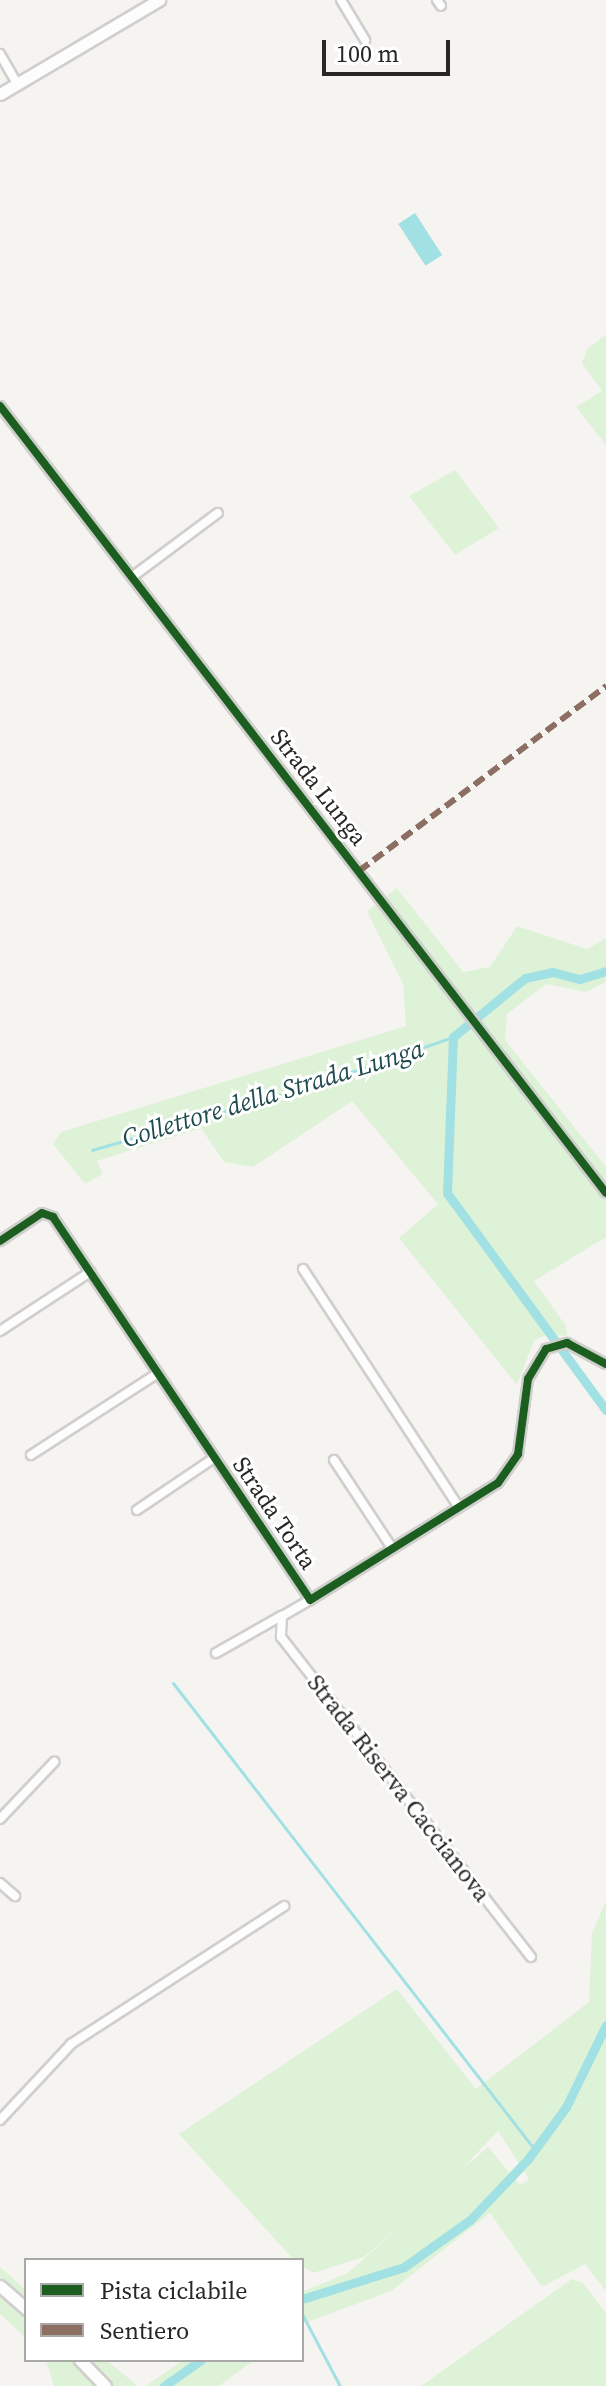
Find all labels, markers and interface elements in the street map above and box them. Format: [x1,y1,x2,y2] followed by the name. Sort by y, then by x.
[326,24,454,74] scale bar
[336,37,399,70] text: 100 m
[265,723,373,851] street label: Strada Lunga
[119,1033,427,1155] water label: Collettore della Strada Lunga
[227,1451,323,1575] street label: Strada Torta
[301,1669,497,1907] street label: Strada Riserva Caccianova
[24,2258,304,2362] legend
[100,2274,247,2307] text: Pista ciclabile
[100,2314,189,2347] text: Sentiero

